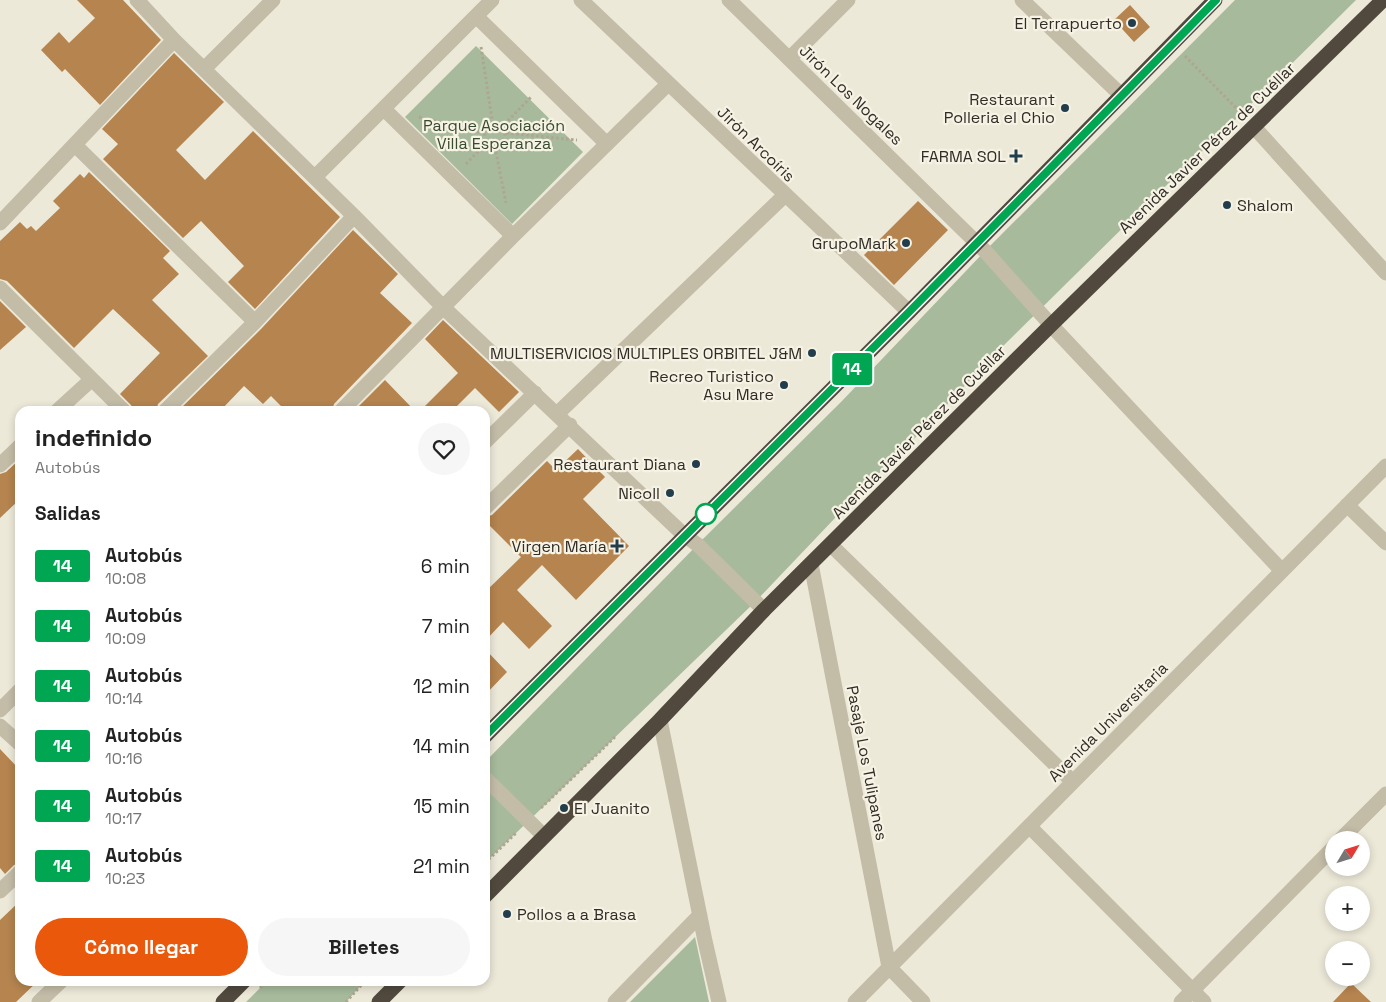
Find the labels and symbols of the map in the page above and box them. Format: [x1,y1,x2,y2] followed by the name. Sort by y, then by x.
[1015,13,1122,34] place label: El Terrapuerto
[1126,17,1138,29] marker: El Terrapuerto
[795,40,907,150] street label: Jirón Los Nogales
[1114,58,1300,238] street label: Avenida Javier Pérez de Cuéllar
[944,89,1055,128] place label: Restaurant Polleria el Chio
[713,102,799,186] street label: Jirón Arcoíris
[1059,102,1071,114] marker: Restaurant Polleria el Chio
[423,115,565,154] park label: Parque Asociación Villa Esperanza
[921,146,1006,167] place label: FARMA SOL
[1010,150,1022,162] marker: FARMA SOL
[1237,195,1293,216] place label: Shalom
[1221,199,1233,211] marker: Shalom
[812,233,896,254] place label: GrupoMark
[900,237,912,249] marker: GrupoMark
[828,341,1010,523] street label: Avenida Javier Pérez de Cuéllar
[490,343,802,364] place label: MULTISERVICIOS MULTIPLES ORBITEL J&M
[806,347,818,359] marker: MULTISERVICIOS MULTIPLES ORBITEL J&M
[830,353,874,385] line badge: 14
[649,366,774,405] place label: Recreo Turistico Asu Mare
[778,379,790,391] marker: Recreo Turistico Asu Mare
[553,454,686,475] place label: Restaurant Diana
[690,458,702,470] marker: Restaurant Diana
[618,483,660,504] place label: Nicoll
[664,487,676,499] marker: Nicoll
[695,503,717,525] unlabelled marker
[512,536,607,557] place label: Virgen María
[611,540,623,552] marker: Virgen María
[1044,658,1172,786] street label: Avenida Universitaria
[842,684,892,842] street label: Pasaje Los Tulipanes
[574,798,650,819] place label: El Juanito
[558,802,570,814] marker: El Juanito
[1325,831,1370,876] north arrow
[517,904,636,925] place label: Pollos a a Brasa
[501,908,513,920] marker: Pollos a a Brasa

